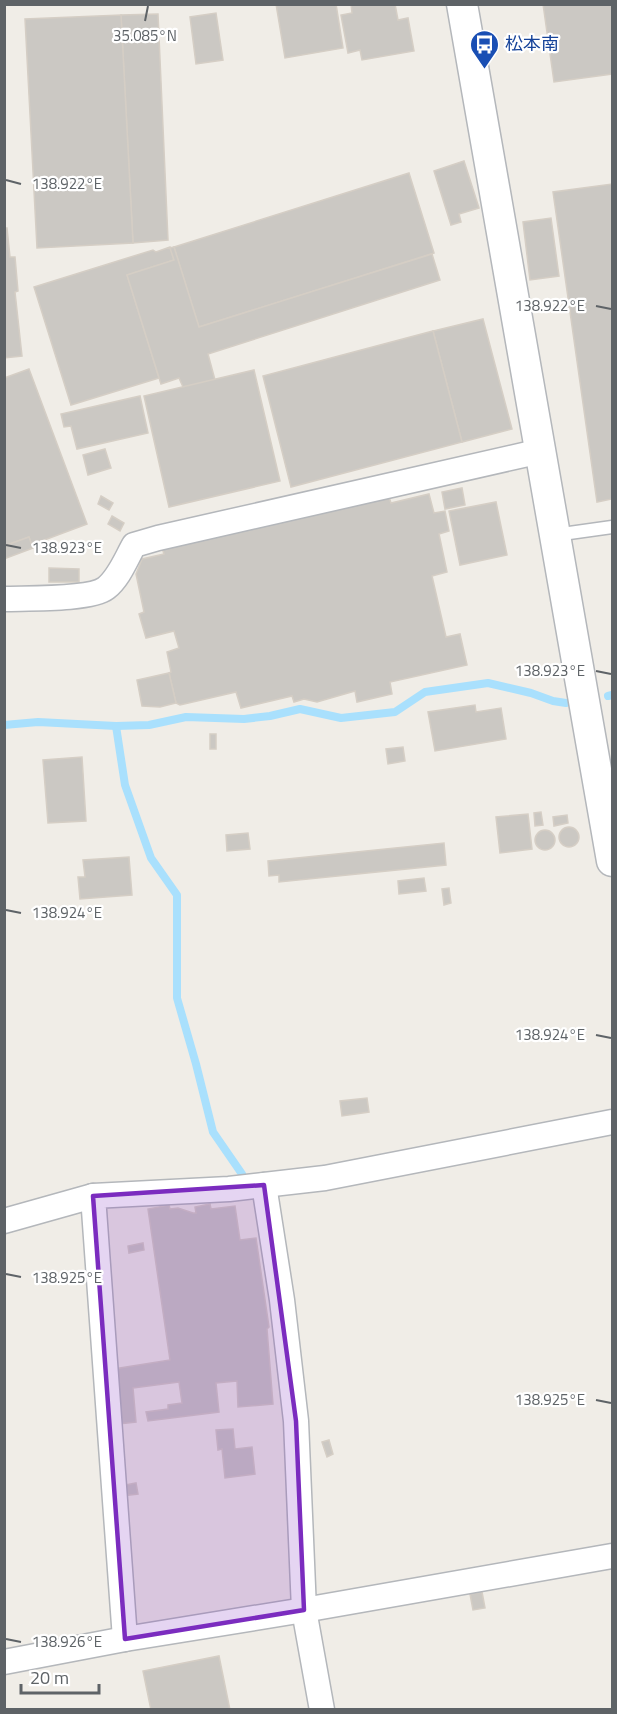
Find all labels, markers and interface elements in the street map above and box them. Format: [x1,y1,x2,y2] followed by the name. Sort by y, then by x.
[113,24,177,47] text: 35.085°N
[468,28,500,70] bus stop icon: 松本南
[505,30,559,57] place label: 松本南
[32,172,102,195] text: 138.922°E
[515,294,585,317] text: 138.922°E
[32,536,102,559] text: 138.923°E
[515,659,585,682] text: 138.923°E
[32,901,102,924] text: 138.924°E
[515,1023,585,1046] text: 138.924°E
[32,1266,102,1289] text: 138.925°E
[515,1388,585,1411] text: 138.925°E
[32,1630,102,1653] text: 138.926°E
[21,1657,99,1695] scale bar
[30,1664,69,1691] text: 20 m

